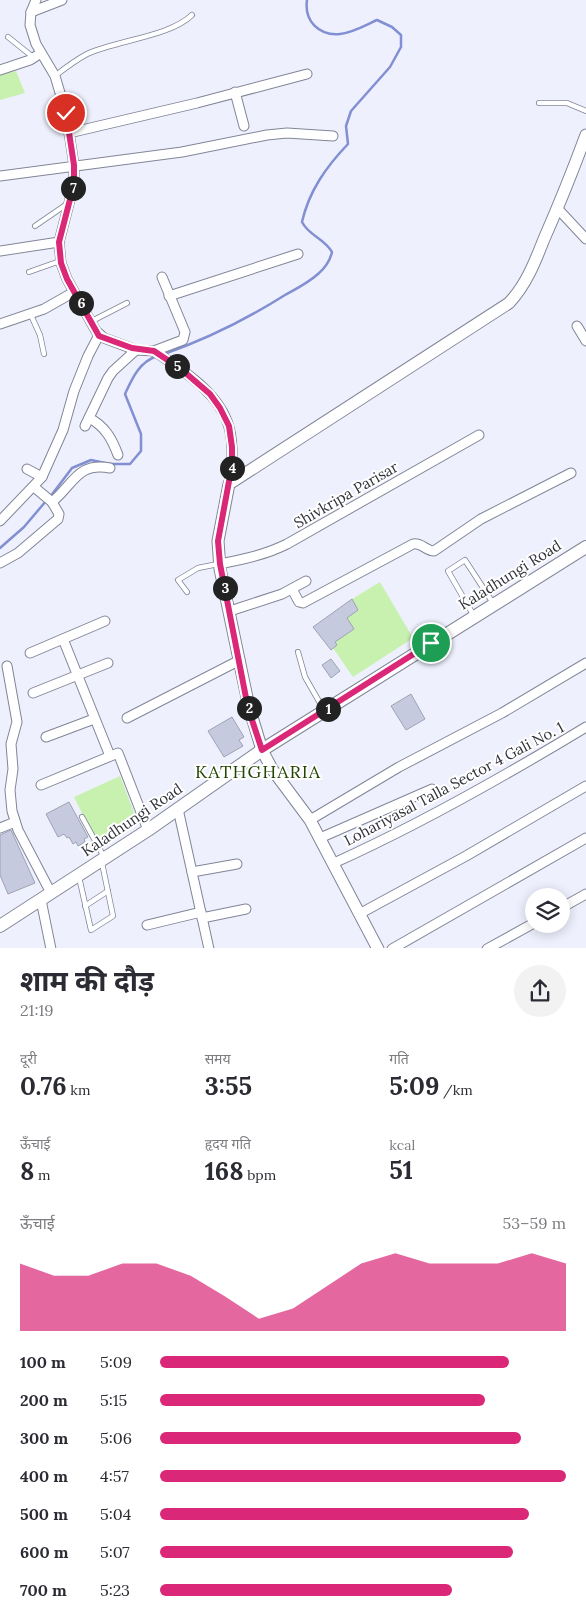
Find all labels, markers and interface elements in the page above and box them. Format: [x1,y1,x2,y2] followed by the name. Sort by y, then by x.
[45,92,87,134] pin
[52,99,80,127] icon: check
[60,176,86,200] pin: 7
[70,179,77,197] text: 7
[68,290,94,316] pin: 6
[77,294,86,312] text: 6
[164,354,190,378] pin: 5
[174,357,181,375] text: 5
[220,456,244,480] pin: 4
[290,457,402,532] street label: Shivkripa Parisar
[229,459,236,477] text: 4
[455,535,565,614] street label: Kaladhungi Road
[212,576,238,600] pin: 3
[222,579,229,597] text: 3
[410,622,452,664] pin
[417,629,445,657] icon: arrive
[236,696,262,720] pin: 2
[316,696,340,722] pin: 1
[246,699,253,717] text: 2
[326,700,331,718] text: 1
[341,717,567,850] street label: Lohariyasal Talla Sector 4 Gali No. 1
[195,760,321,783] district label: KATHGHARIA
[78,779,186,860] street label: Kaladhungi Road
[525,888,570,933] map controls
[525,888,570,933] button: layers
[20,963,154,999] text: शाम की दौड़
[514,965,566,1017] button: share
[20,1000,54,1020] text: 21:19
[20,1050,37,1068] text: दूरी
[205,1050,231,1068] text: समय
[389,1050,409,1068] text: गति
[20,1070,67,1102] text: 0.76
[205,1070,252,1102] text: 3:55
[389,1070,439,1102] text: 5:09
[67,1081,90,1099] text: km
[439,1081,473,1099] text: /km
[20,1135,50,1153] text: ऊँचाई
[205,1135,251,1153] text: हृदय गति
[389,1136,415,1154] text: kcal
[389,1154,413,1186] text: 51
[20,1155,34,1187] text: 8
[205,1155,243,1187] text: 168
[34,1166,51,1184] text: m
[243,1166,276,1184] text: bpm
[20,1213,55,1233] text: ऊँचाई
[502,1213,566,1233] text: 53–59 m
[20,1352,66,1372] text: 100 m
[100,1352,132,1372] text: 5:09
[20,1390,68,1410] text: 200 m
[100,1390,127,1410] text: 5:15
[20,1428,68,1448] text: 300 m
[100,1428,132,1448] text: 5:06
[20,1466,68,1486] text: 400 m
[100,1466,129,1486] text: 4:57
[20,1504,68,1524] text: 500 m
[100,1504,131,1524] text: 5:04
[20,1542,68,1562] text: 600 m
[100,1542,130,1562] text: 5:07
[20,1580,67,1600] text: 700 m
[100,1580,130,1600] text: 5:23

